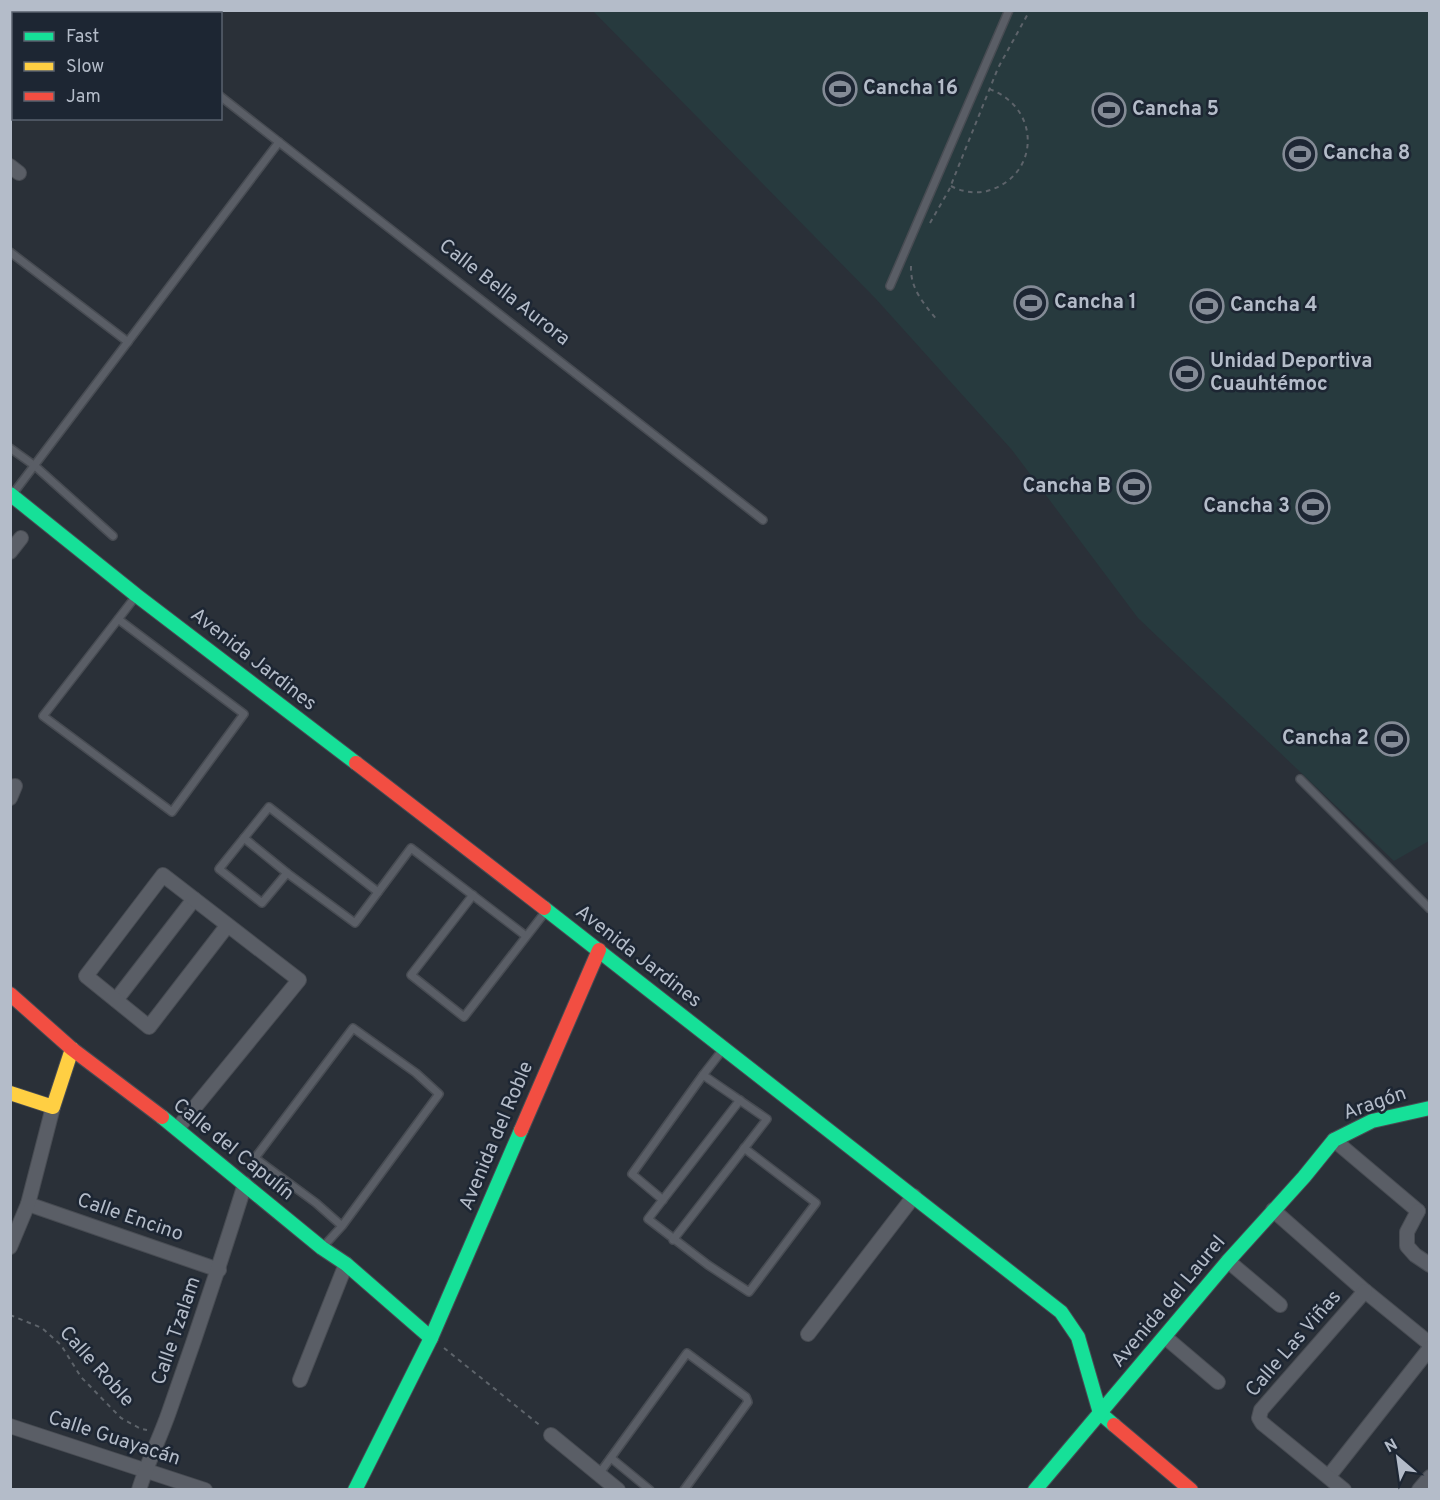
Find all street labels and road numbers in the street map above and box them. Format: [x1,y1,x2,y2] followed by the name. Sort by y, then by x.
[433,234,575,352] street label: Calle Bella Aurora
[185,603,321,717] street label: Avenida Jardines
[570,900,706,1014] street label: Avenida Jardines
[454,1057,540,1215] street label: Avenida del Roble
[1340,1081,1410,1127] street label: Aragón
[167,1093,299,1207] street label: Calle del Capulín
[73,1188,187,1248] street label: Calle Encino
[1106,1231,1232,1373] street label: Avenida del Laurel
[146,1273,208,1389] street label: Calle Tzalam
[1240,1285,1348,1403] street label: Calle Las Viñas
[53,1321,139,1413] street label: Calle Roble
[44,1405,184,1473] street label: Calle Guayacán

